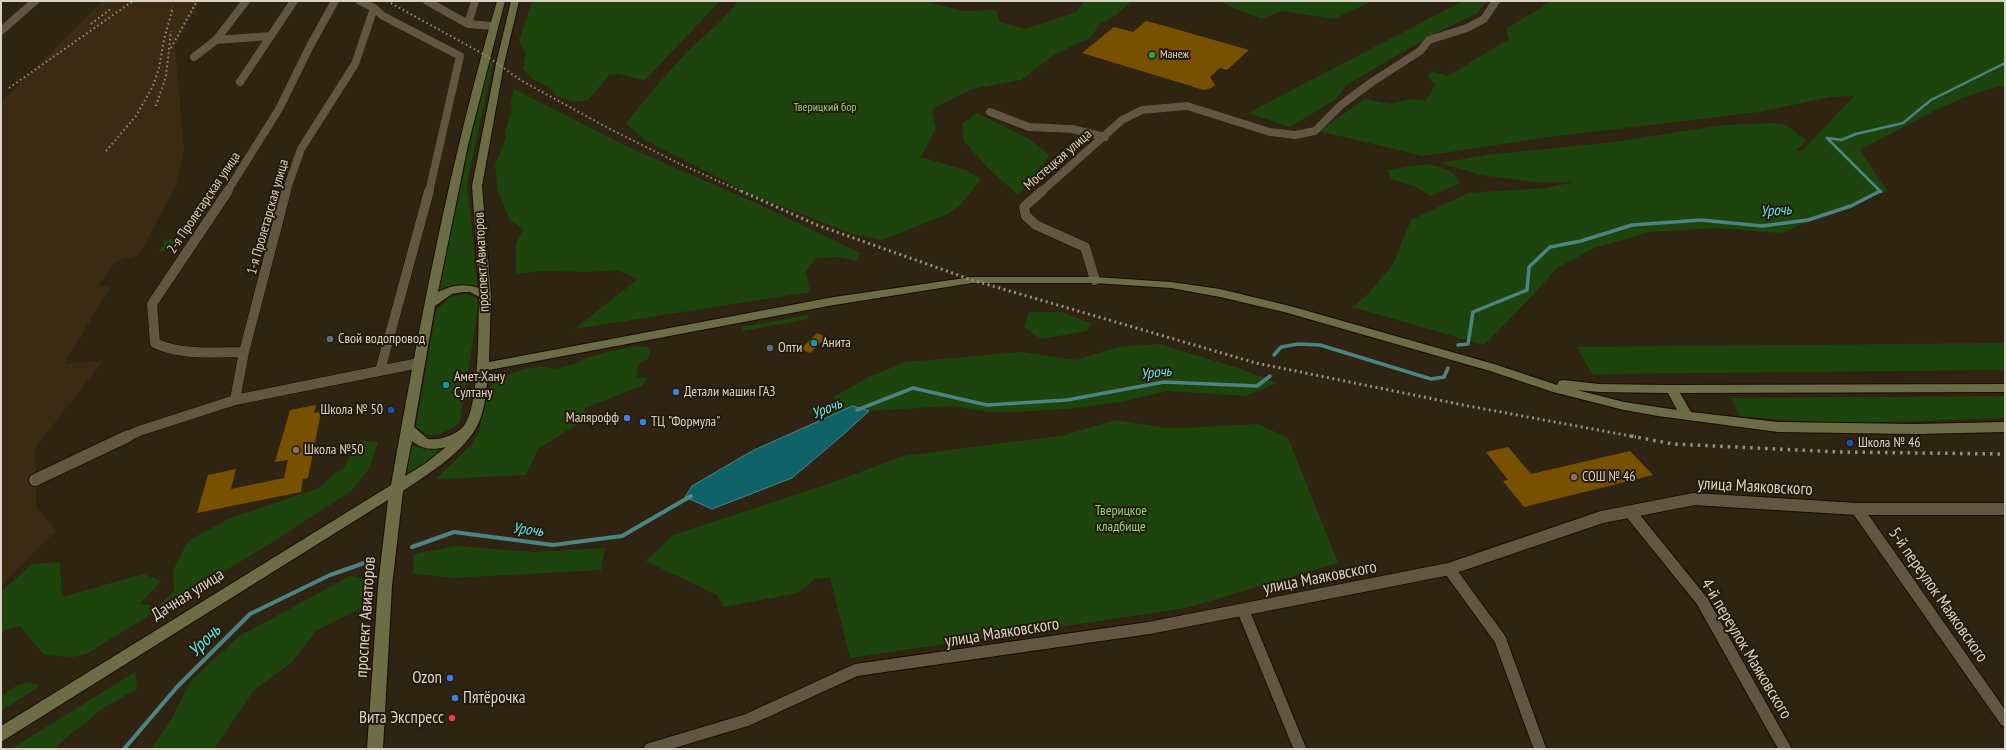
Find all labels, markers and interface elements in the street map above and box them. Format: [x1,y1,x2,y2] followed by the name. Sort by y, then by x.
[1160,48,1189,62] place label: Манеж
[1147,50,1157,60] marker: Манеж
[793,101,857,115] park label: Тверицкий бор
[1021,126,1095,194] street label: Мостецкая улица
[164,149,244,257] street label: 2-я Пролетарская улица
[244,157,292,277] street label: 1-я Пролетарская улица
[1760,201,1792,221] water label: Урочь
[471,212,493,312] street label: проспект Авиаторов
[338,331,425,347] place label: Свой водопровод
[325,334,335,344] marker: Свой водопровод
[822,335,851,351] place label: Анита
[809,338,819,348] marker: Анита
[778,340,802,356] place label: Опти
[765,343,775,353] marker: Опти
[1140,362,1172,384] water label: Урочь
[454,369,505,402] place label: Амет-Хану Султану
[441,380,451,390] marker: Амет-Хану Султану
[684,384,775,400] place label: Детали машин ГАЗ
[671,387,681,397] marker: Детали машин ГАЗ
[809,395,845,423] water label: Урочь
[320,402,383,418] place label: Школа № 50
[386,405,396,415] marker: Школа № 50
[566,410,619,426] place label: Малярофф
[622,413,632,423] marker: Малярофф
[651,414,720,430] place label: ТЦ "Формула"
[638,417,648,427] marker: ТЦ "Формула"
[1858,435,1921,451] place label: Школа № 46
[1845,438,1855,448] marker: Школа № 46
[304,442,364,458] place label: Школа №50
[291,445,301,455] marker: Школа №50
[1582,469,1636,485] place label: СОШ № 46
[1569,472,1579,482] marker: СОШ № 46
[1697,474,1813,500] street label: улица Маяковского
[1095,503,1147,536] park label: Тверицкое кладбище
[512,519,544,541] water label: Урочь
[1884,524,1992,666] street label: 5-й переулок Маяковского
[352,556,380,678] street label: проспект Авиаторов
[1261,557,1379,599] street label: улица Маяковского
[148,565,228,625] street label: Дачная улица
[1696,575,1796,723] street label: 4-й переулок Маяковского
[943,614,1061,652] street label: улица Маяковского
[184,620,226,662] water label: Урочь
[412,668,442,688] place label: Ozon
[445,673,455,683] marker: Ozon
[463,688,526,708] place label: Пятёрочка
[450,693,460,703] marker: Пятёрочка
[359,708,444,728] place label: Вита Экспресс
[447,713,457,723] marker: Вита Экспресс

